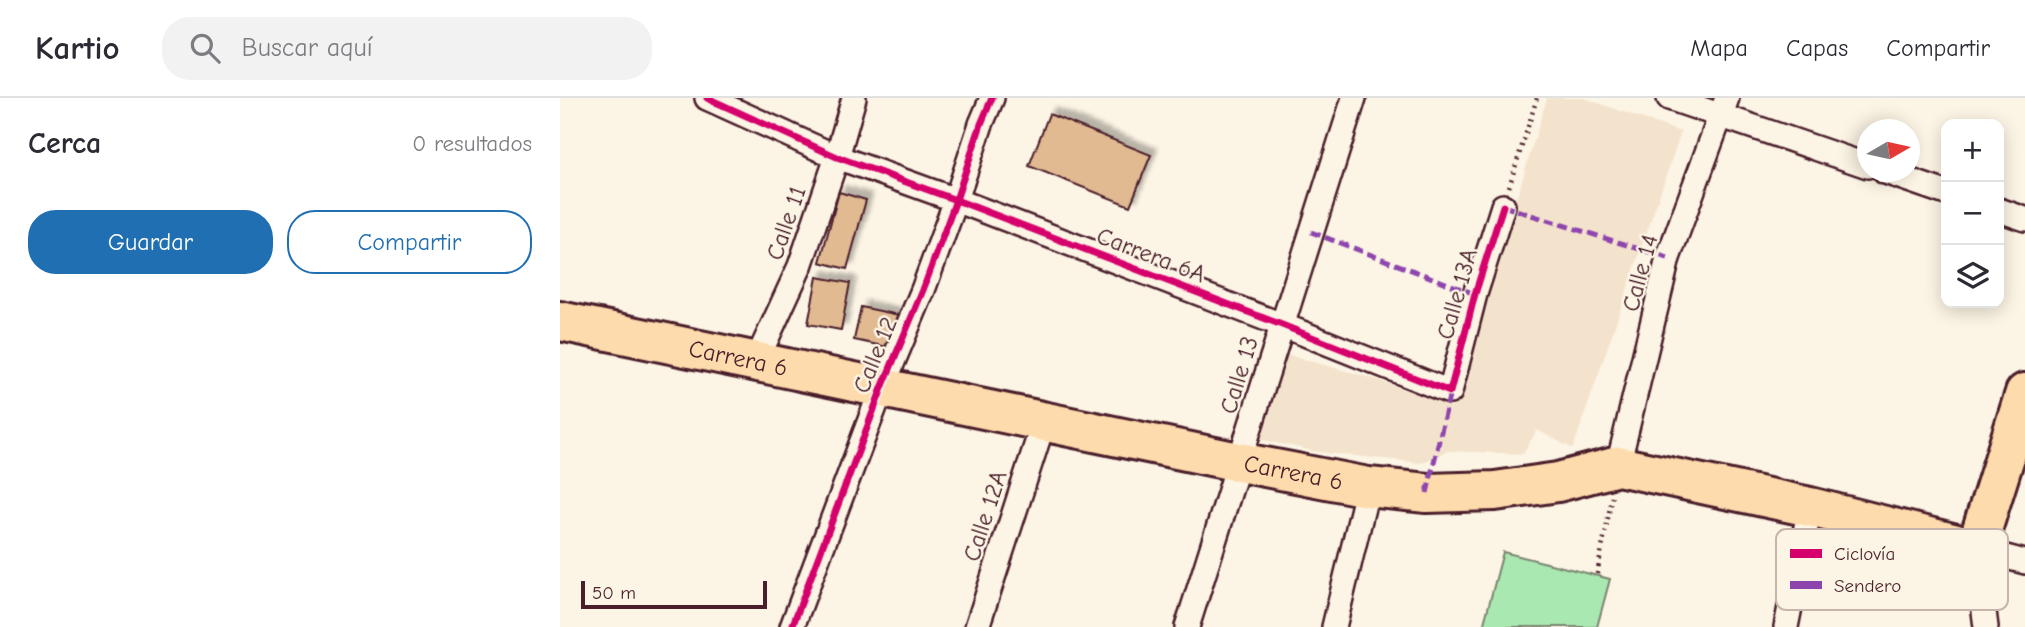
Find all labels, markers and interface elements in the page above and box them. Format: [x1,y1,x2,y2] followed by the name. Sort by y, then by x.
[162,17,652,80] search box
[35,29,120,67] text: Kartio
[186,29,224,67] icon: search
[242,33,373,63] text: Buscar aquí
[1690,34,1748,62] text: Mapa
[1786,34,1848,62] text: Capas
[1886,34,1990,62] text: Compartir
[1857,119,1920,182] north arrow
[1941,119,2004,308] map controls
[1941,119,2004,182] button: +
[28,126,101,161] text: Cerca
[412,130,532,157] text: 0 resultados
[760,182,812,264] street label: Calle 11
[1941,182,2004,245] button: −
[28,210,273,274] button: Guardar
[287,210,532,274] button: Compartir
[1093,221,1209,289] street label: Carrera 6A
[1616,231,1664,315] street label: Calle 14
[1431,245,1483,343] street label: Calle 13A
[1941,245,2004,308] button: layers
[847,313,903,397] street label: Calle 12
[1214,333,1264,417] street label: Calle 13
[686,334,790,382] street label: Carrera 6
[1242,449,1345,496] street label: Carrera 6
[957,467,1013,565] street label: Calle 12A
[1776,529,2008,610] legend
[1834,543,1895,565] text: Ciclovía
[1834,575,1901,597] text: Sendero
[581,578,766,610] scale bar
[592,582,636,604] text: 50 m

